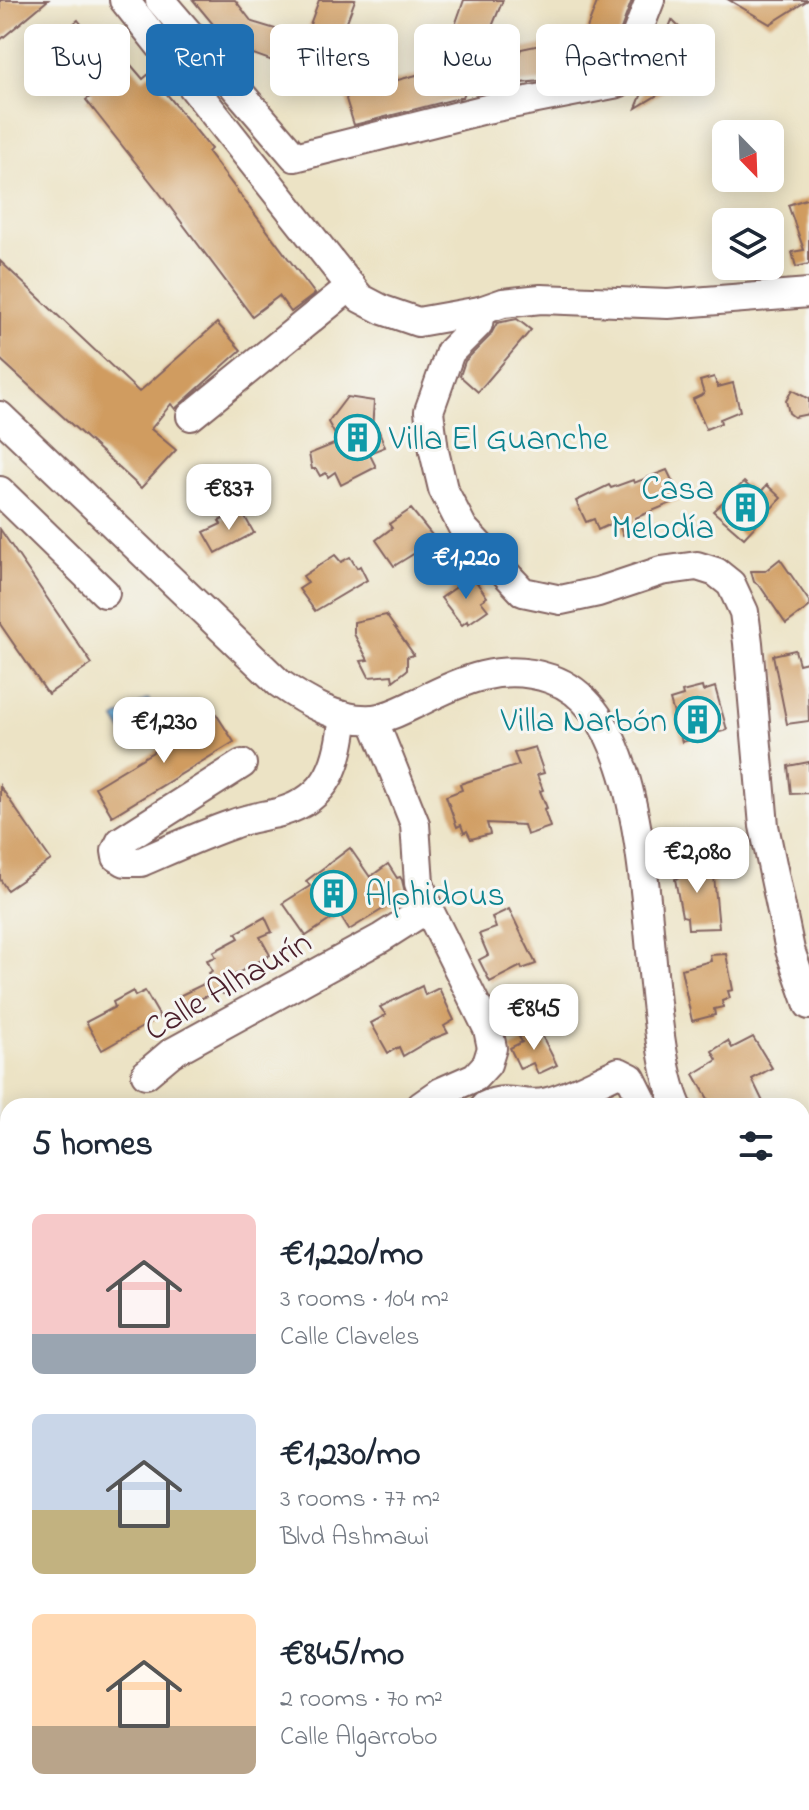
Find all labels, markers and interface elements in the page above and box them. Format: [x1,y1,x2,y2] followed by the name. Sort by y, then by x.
[24,24,130,96] chip: Buy
[146,24,254,96] chip: Rent
[270,24,398,96] chip: Filters
[414,24,520,96] chip: New
[536,24,715,96] chip: Apartment
[712,120,784,192] north arrow
[712,120,784,280] map controls
[712,208,784,280] button: layers
[334,413,382,461] building icon: Villa El Guanche
[388,416,609,466] place label: Villa El Guanche
[182,464,276,532] pin: €837
[611,466,714,555] place label: Casa Melodía
[204,471,254,509] text: €837
[721,483,769,531] building icon: Casa Melodía
[401,533,531,601] pin: €1,220
[432,540,500,578] text: €1,220
[674,695,722,743] building icon: Villa Narbón
[99,697,229,765] pin: €1,230
[500,698,667,748] place label: Villa Narbón
[131,704,197,742] text: €1,230
[632,827,762,895] pin: €2,080
[663,834,731,872] text: €2,080
[310,869,358,917] building icon: Alphidous
[365,872,505,922] place label: Alphidous
[136,919,322,1056] street label: Calle Alhaurín
[487,984,581,1052] pin: €845
[507,991,561,1029] text: €845
[32,1121,153,1171] text: 5 homes
[734,1124,778,1168] icon: filters
[280,1231,423,1281] text: €1,220/mo
[96,1246,192,1342] icon: home
[280,1281,449,1319] text: 3 rooms · 104 m²
[280,1319,420,1357] text: Calle Claveles
[280,1431,421,1481] text: €1,230/mo
[96,1446,192,1542] icon: home
[280,1481,440,1519] text: 3 rooms · 77 m²
[280,1519,429,1557] text: Blvd Ashmawi
[280,1631,405,1681] text: €845/mo
[96,1646,192,1742] icon: home
[280,1681,443,1719] text: 2 rooms · 70 m²
[280,1719,437,1757] text: Calle Algarrobo

